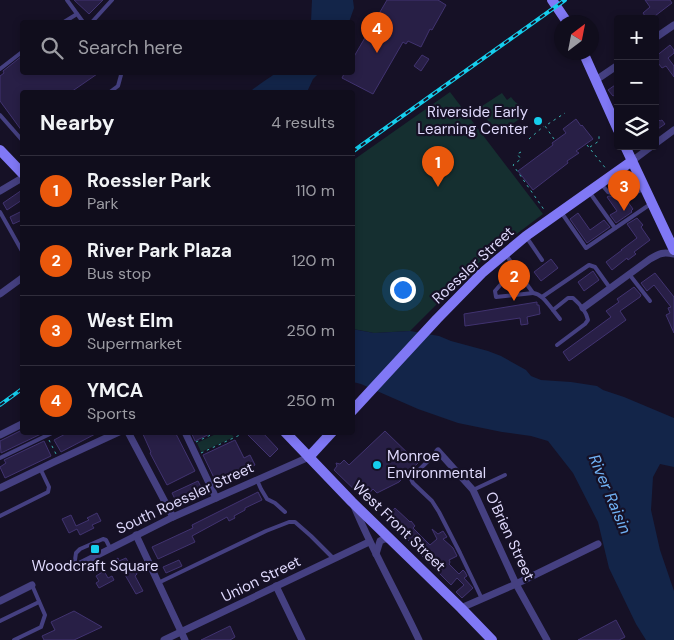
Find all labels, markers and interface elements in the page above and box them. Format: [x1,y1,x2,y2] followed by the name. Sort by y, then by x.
[361,12,393,53] pin: 4
[554,15,599,60] north arrow
[614,15,659,150] map controls
[614,15,659,60] button: +
[20,20,355,75] search box
[38,34,66,62] icon: search
[78,35,183,60] text: Search here
[614,60,659,105] button: −
[417,102,529,139] place label: Riverside Early Learning Center
[614,105,659,150] button: layers
[40,109,114,137] text: Nearby
[271,112,335,133] text: 4 results
[532,115,544,127] marker: Riverside Early Learning Center
[422,146,454,187] pin: 1
[87,168,211,193] text: Roessler Park
[608,170,640,211] pin: 3
[53,180,59,201] text: 1
[296,180,335,201] text: 110 m
[87,193,119,214] text: Park
[428,222,518,308] street label: Roessler Street
[87,238,232,263] text: River Park Plaza
[51,250,61,271] text: 2
[291,250,335,271] text: 120 m
[498,260,530,301] pin: 2
[87,263,151,284] text: Bus stop
[390,277,416,303] your location
[87,308,173,333] text: West Elm
[51,320,61,341] text: 3
[287,320,335,341] text: 250 m
[87,333,182,354] text: Supermarket
[87,378,143,403] text: YMCA
[51,390,61,411] text: 4
[287,390,335,411] text: 250 m
[87,403,136,424] text: Sports
[387,446,486,483] place label: Monroe Environmental
[584,451,636,537] water label: River Raisin
[113,457,257,539] street label: South Roessler Street
[371,459,383,471] marker: Monroe Environmental
[348,476,450,576] street label: West Front Street
[481,488,539,584] street label: O'Brien Street
[89,543,101,555] marker: Woodcraft Square
[218,551,304,607] street label: Union Street
[32,556,158,576] place label: Woodcraft Square

